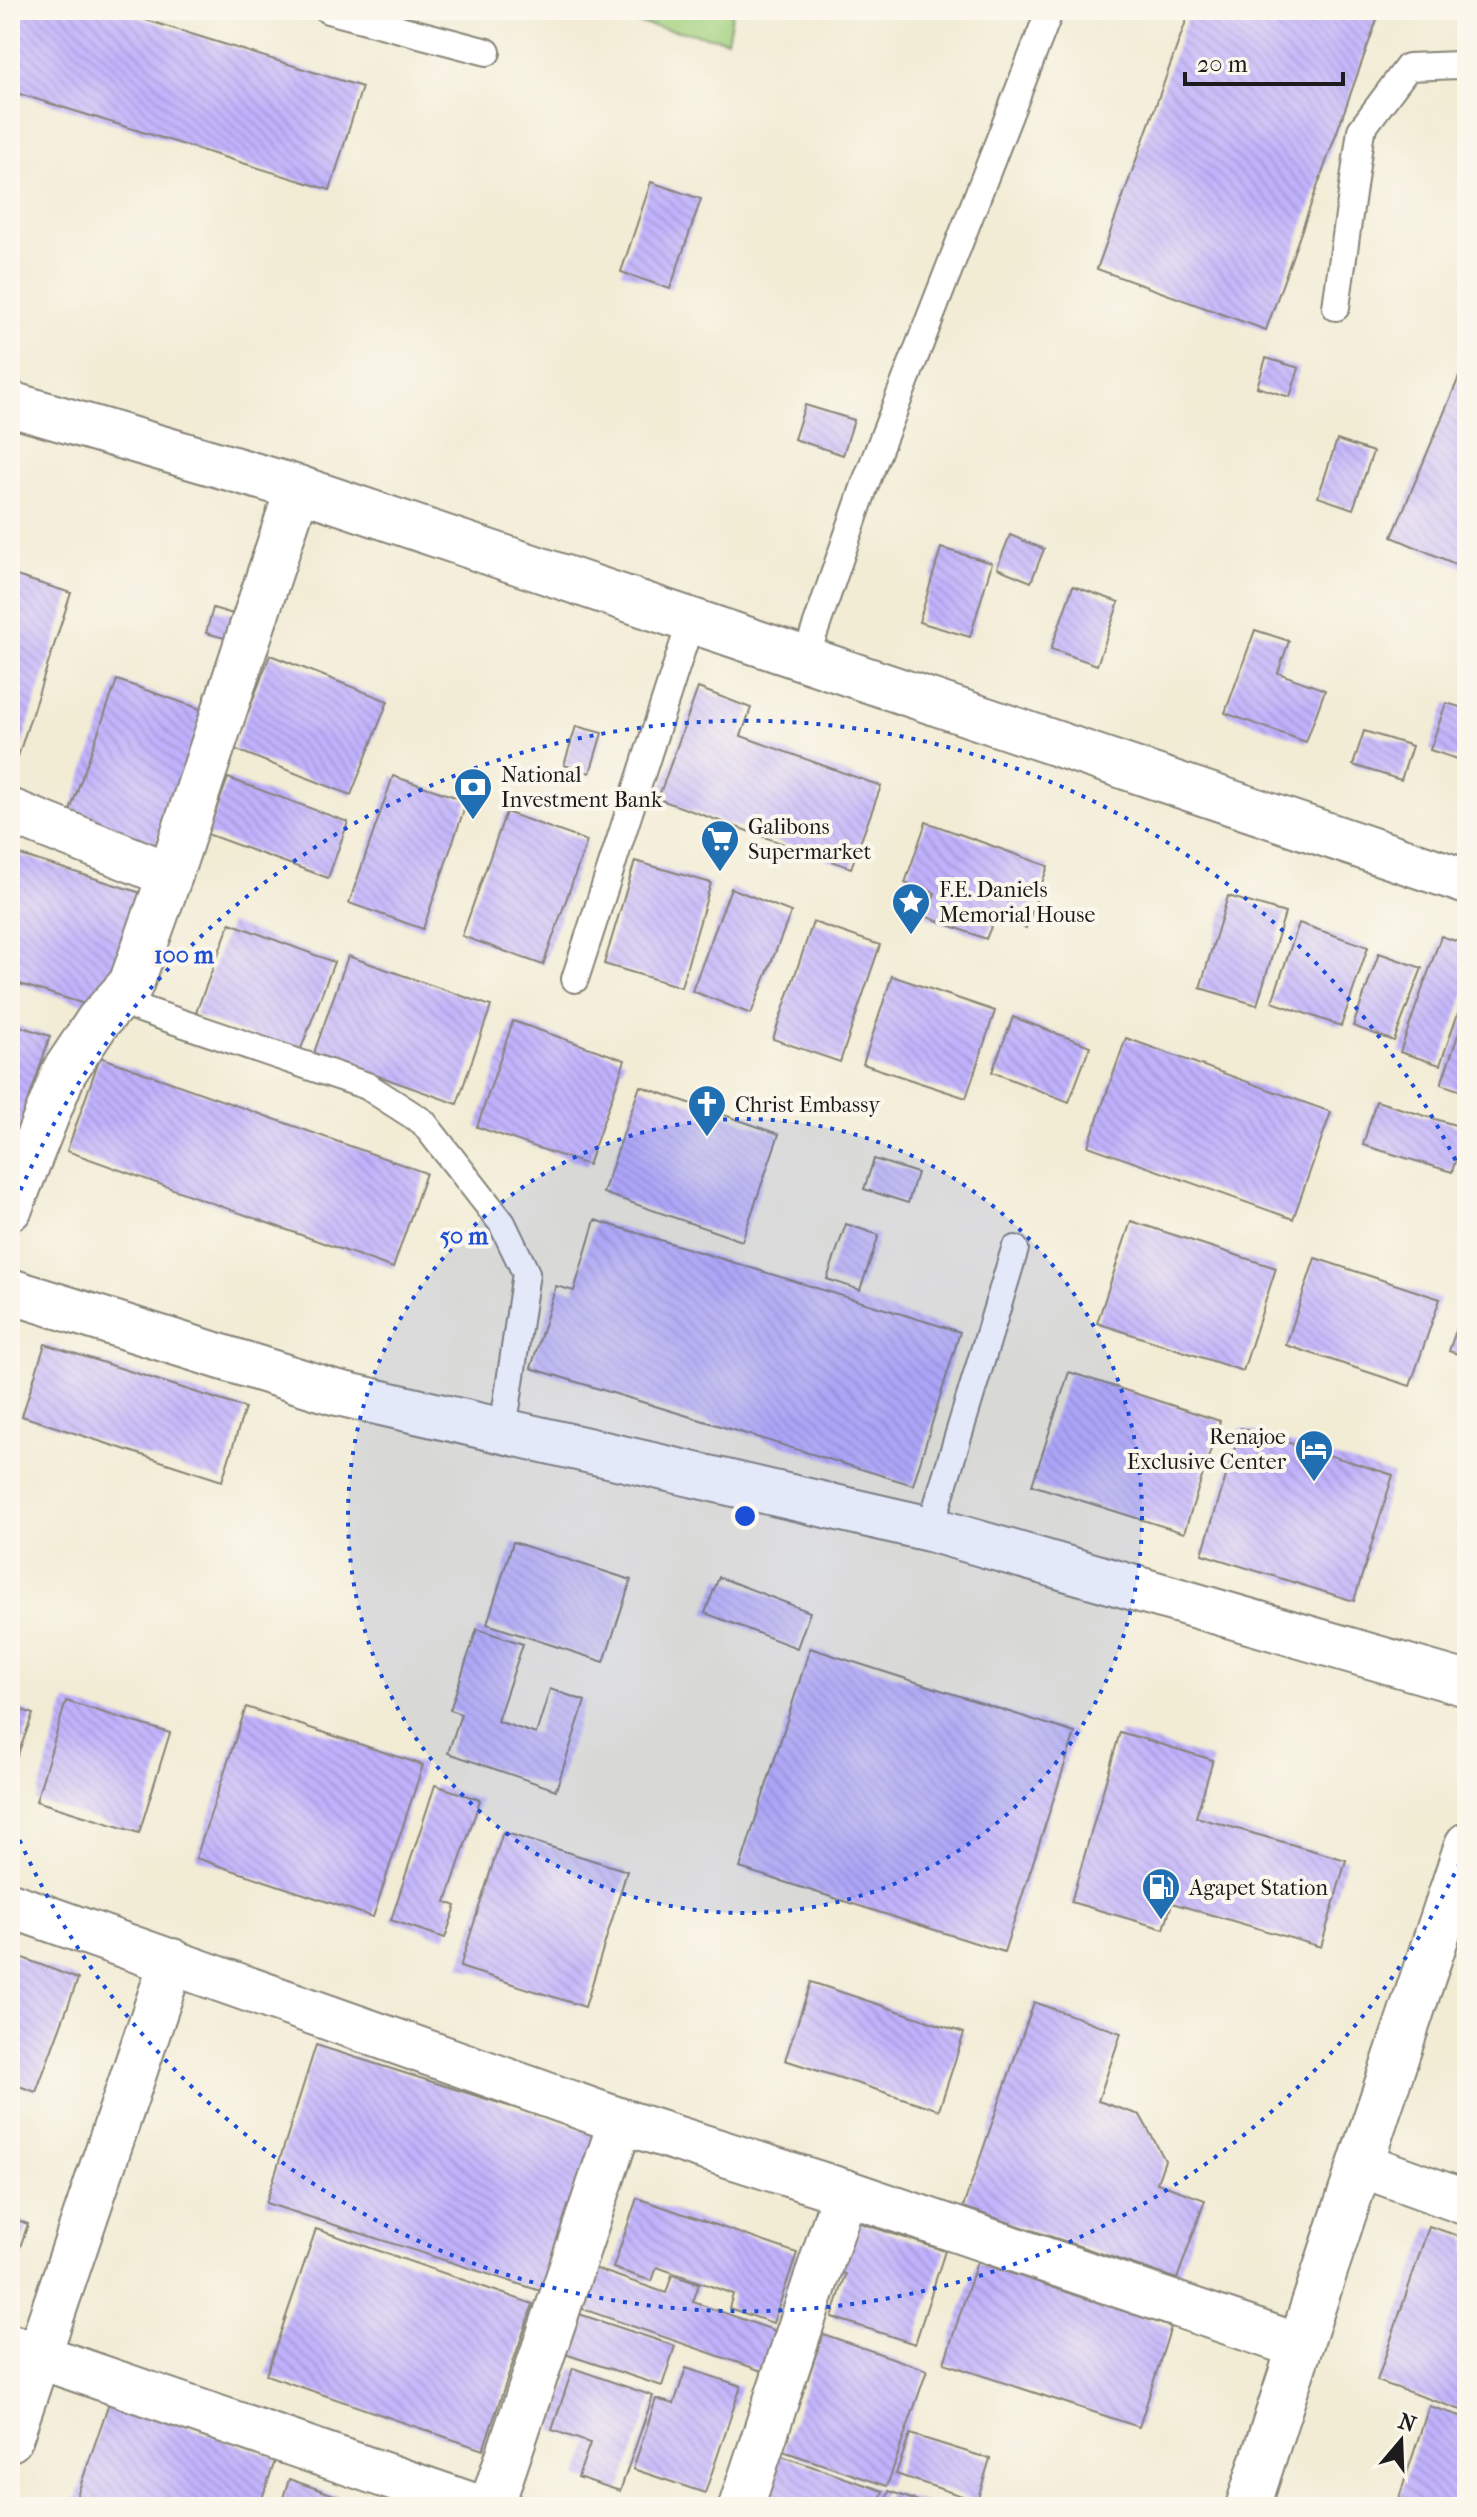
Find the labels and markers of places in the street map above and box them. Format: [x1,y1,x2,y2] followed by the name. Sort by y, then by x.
[501,762,663,813] place label: National Investment Bank
[452,766,494,821] bank icon: National Investment Bank
[748,814,871,865] place label: Galibons Supermarket
[699,818,741,873] supermarket icon: Galibons Supermarket
[939,877,1095,928] place label: F.E. Daniels Memorial House
[890,881,932,936] place icon: F.E. Daniels Memorial House
[686,1083,728,1138] church icon: Christ Embassy
[735,1092,881,1118] place label: Christ Embassy
[1127,1424,1287,1475] place label: Renajoe Exclusive Center
[1293,1428,1335,1483] hotel icon: Renajoe Exclusive Center
[731,1502,759,1530] centre of rings
[1140,1866,1182,1921] fuel station icon: Agapet Station
[1188,1875,1328,1901] place label: Agapet Station

